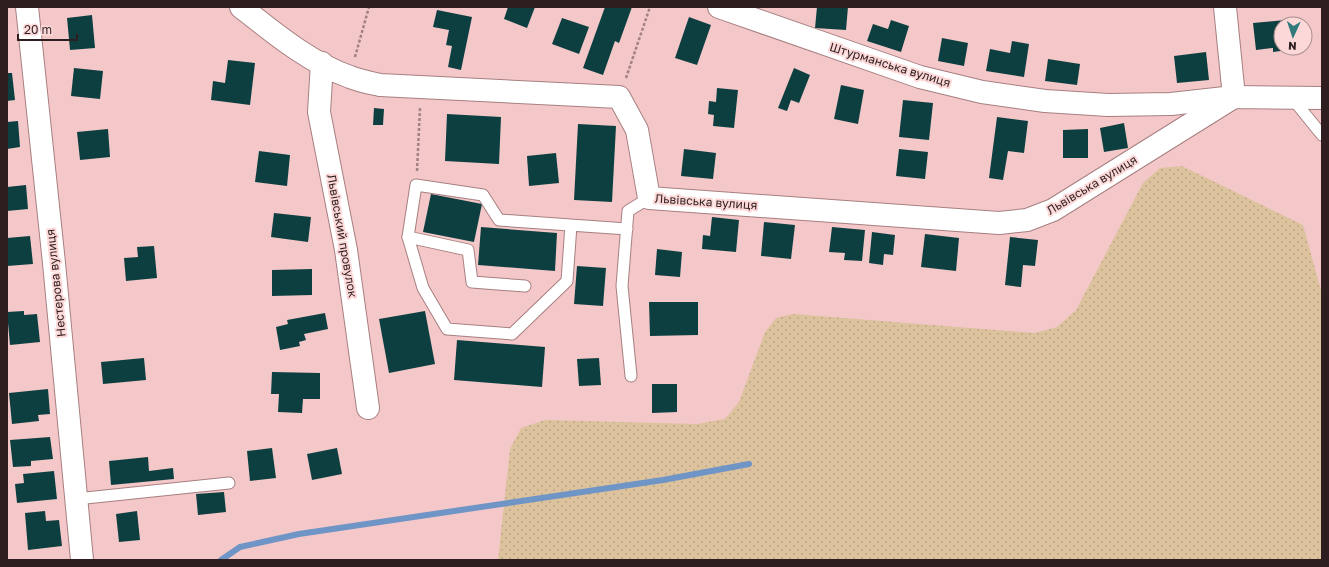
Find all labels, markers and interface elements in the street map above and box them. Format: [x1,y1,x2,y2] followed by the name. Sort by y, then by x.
[18,16,77,42] scale bar
[1273,16,1313,56] north arrow
[24,22,52,37] text: 20 m
[828,39,952,90] street label: Штурманська вулиця
[1288,40,1297,53] text: N
[1044,152,1140,217] street label: Львівська вулиця
[324,173,361,299] street label: Львівський провулок
[654,190,758,213] street label: Львівська вулиця
[42,228,69,338] street label: Нестерова вулиця

